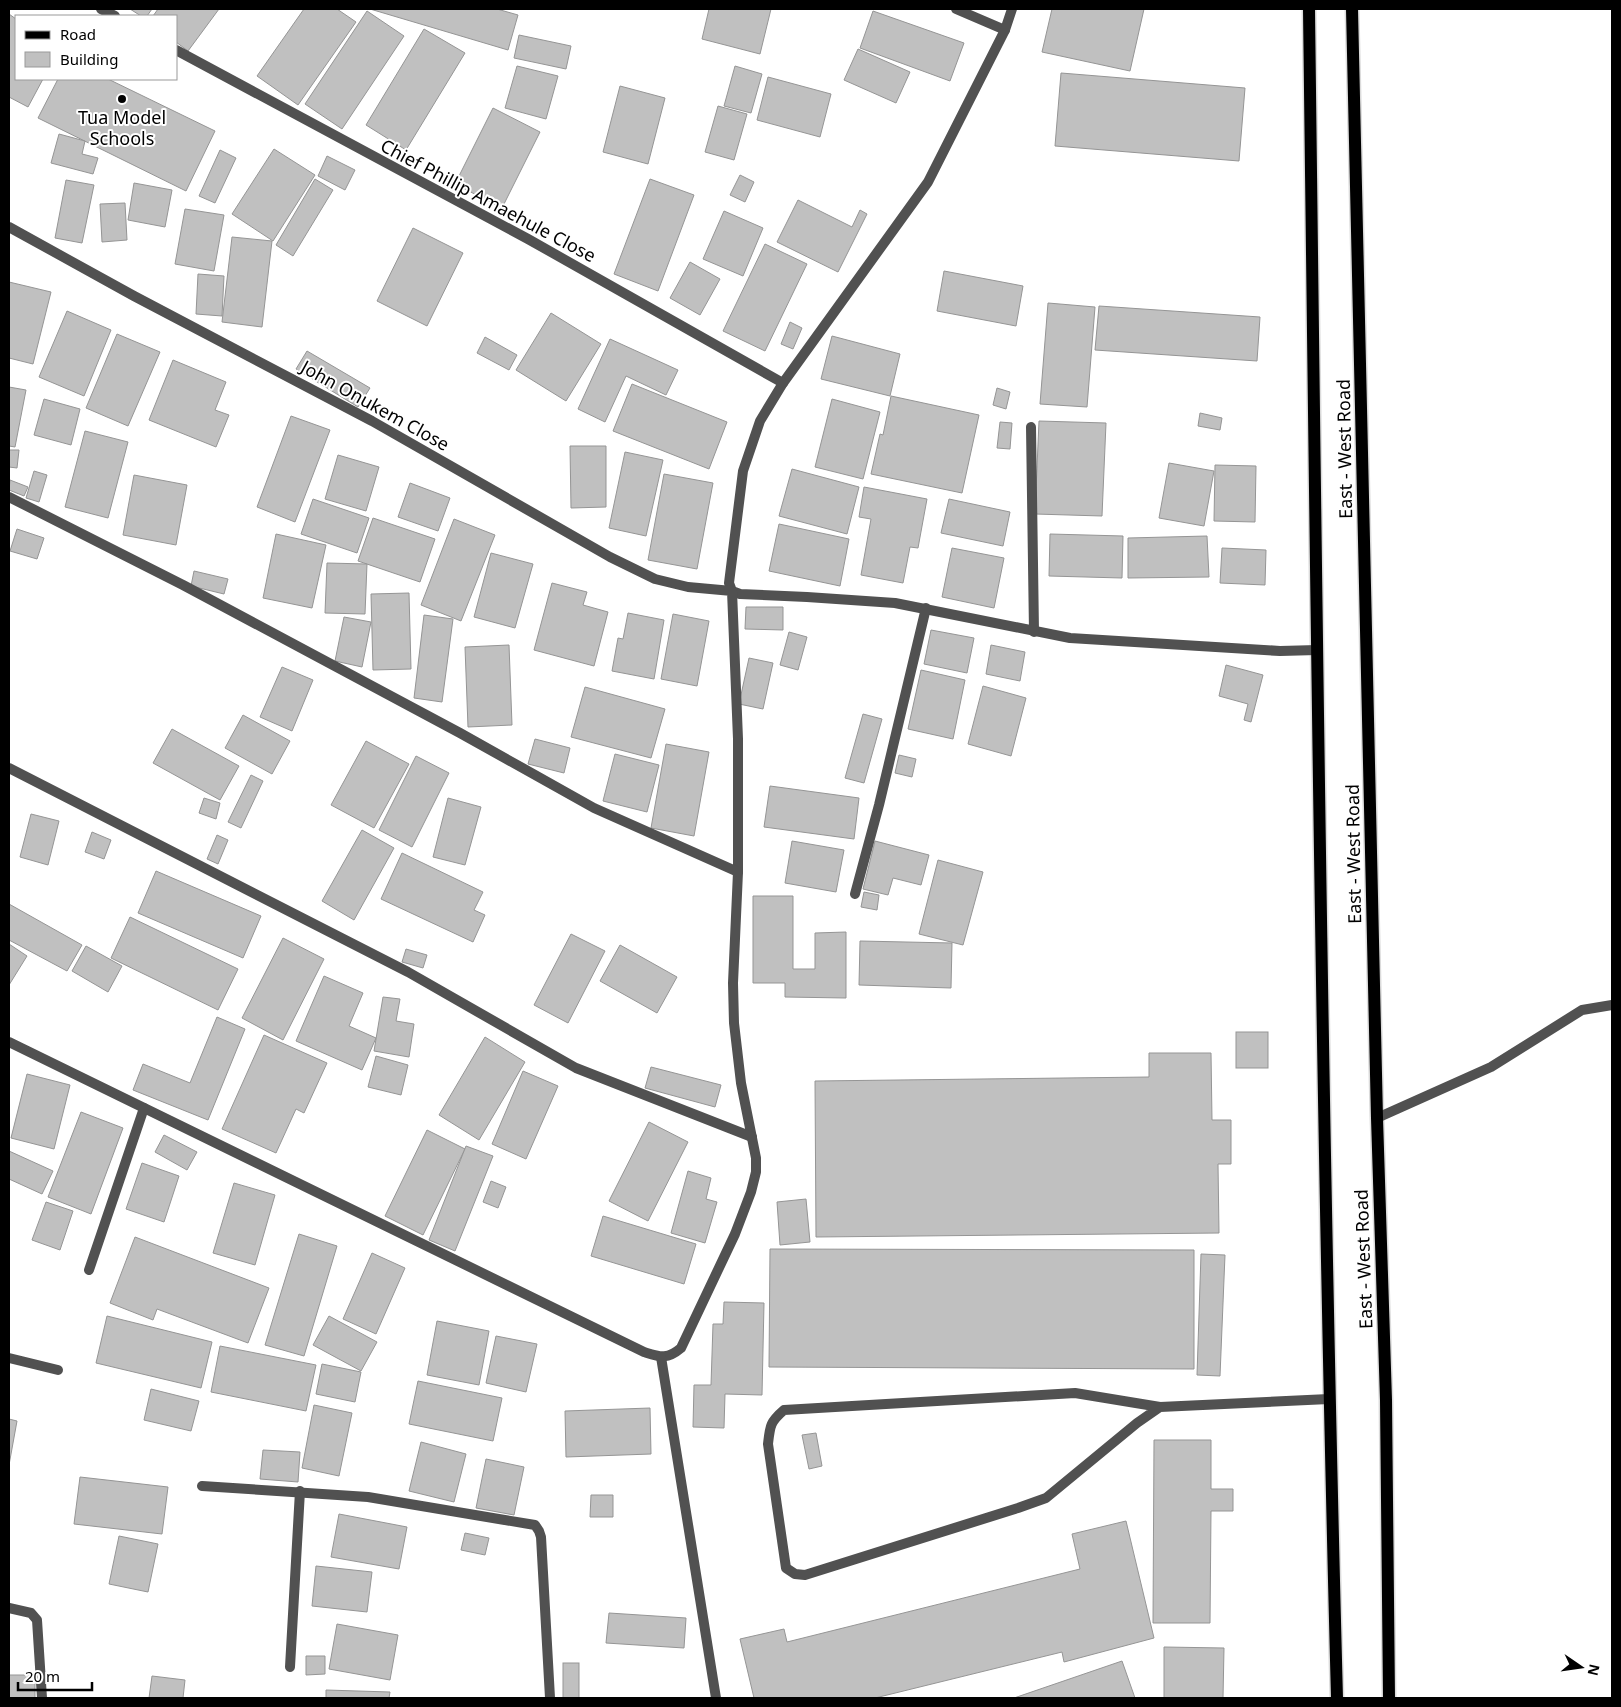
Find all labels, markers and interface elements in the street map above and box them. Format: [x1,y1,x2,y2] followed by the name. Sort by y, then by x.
[15,15,178,80] legend
[60,24,96,44] text: Road
[60,49,118,69] text: Building
[116,93,128,105] marker: Tua Model Schools
[78,105,166,150] place label: Tua Model Schools
[377,133,600,267] street label: Chief Phillip Amaehule Close
[295,353,454,456] street label: John Onukem Close
[1331,379,1357,519] street label: East - West Road
[1340,784,1366,924] street label: East - West Road
[1349,1189,1377,1329] street label: East - West Road
[1556,1642,1606,1692] north arrow
[18,1660,91,1692] scale bar
[1584,1662,1605,1678] text: N
[25,1666,60,1686] text: 20 m

